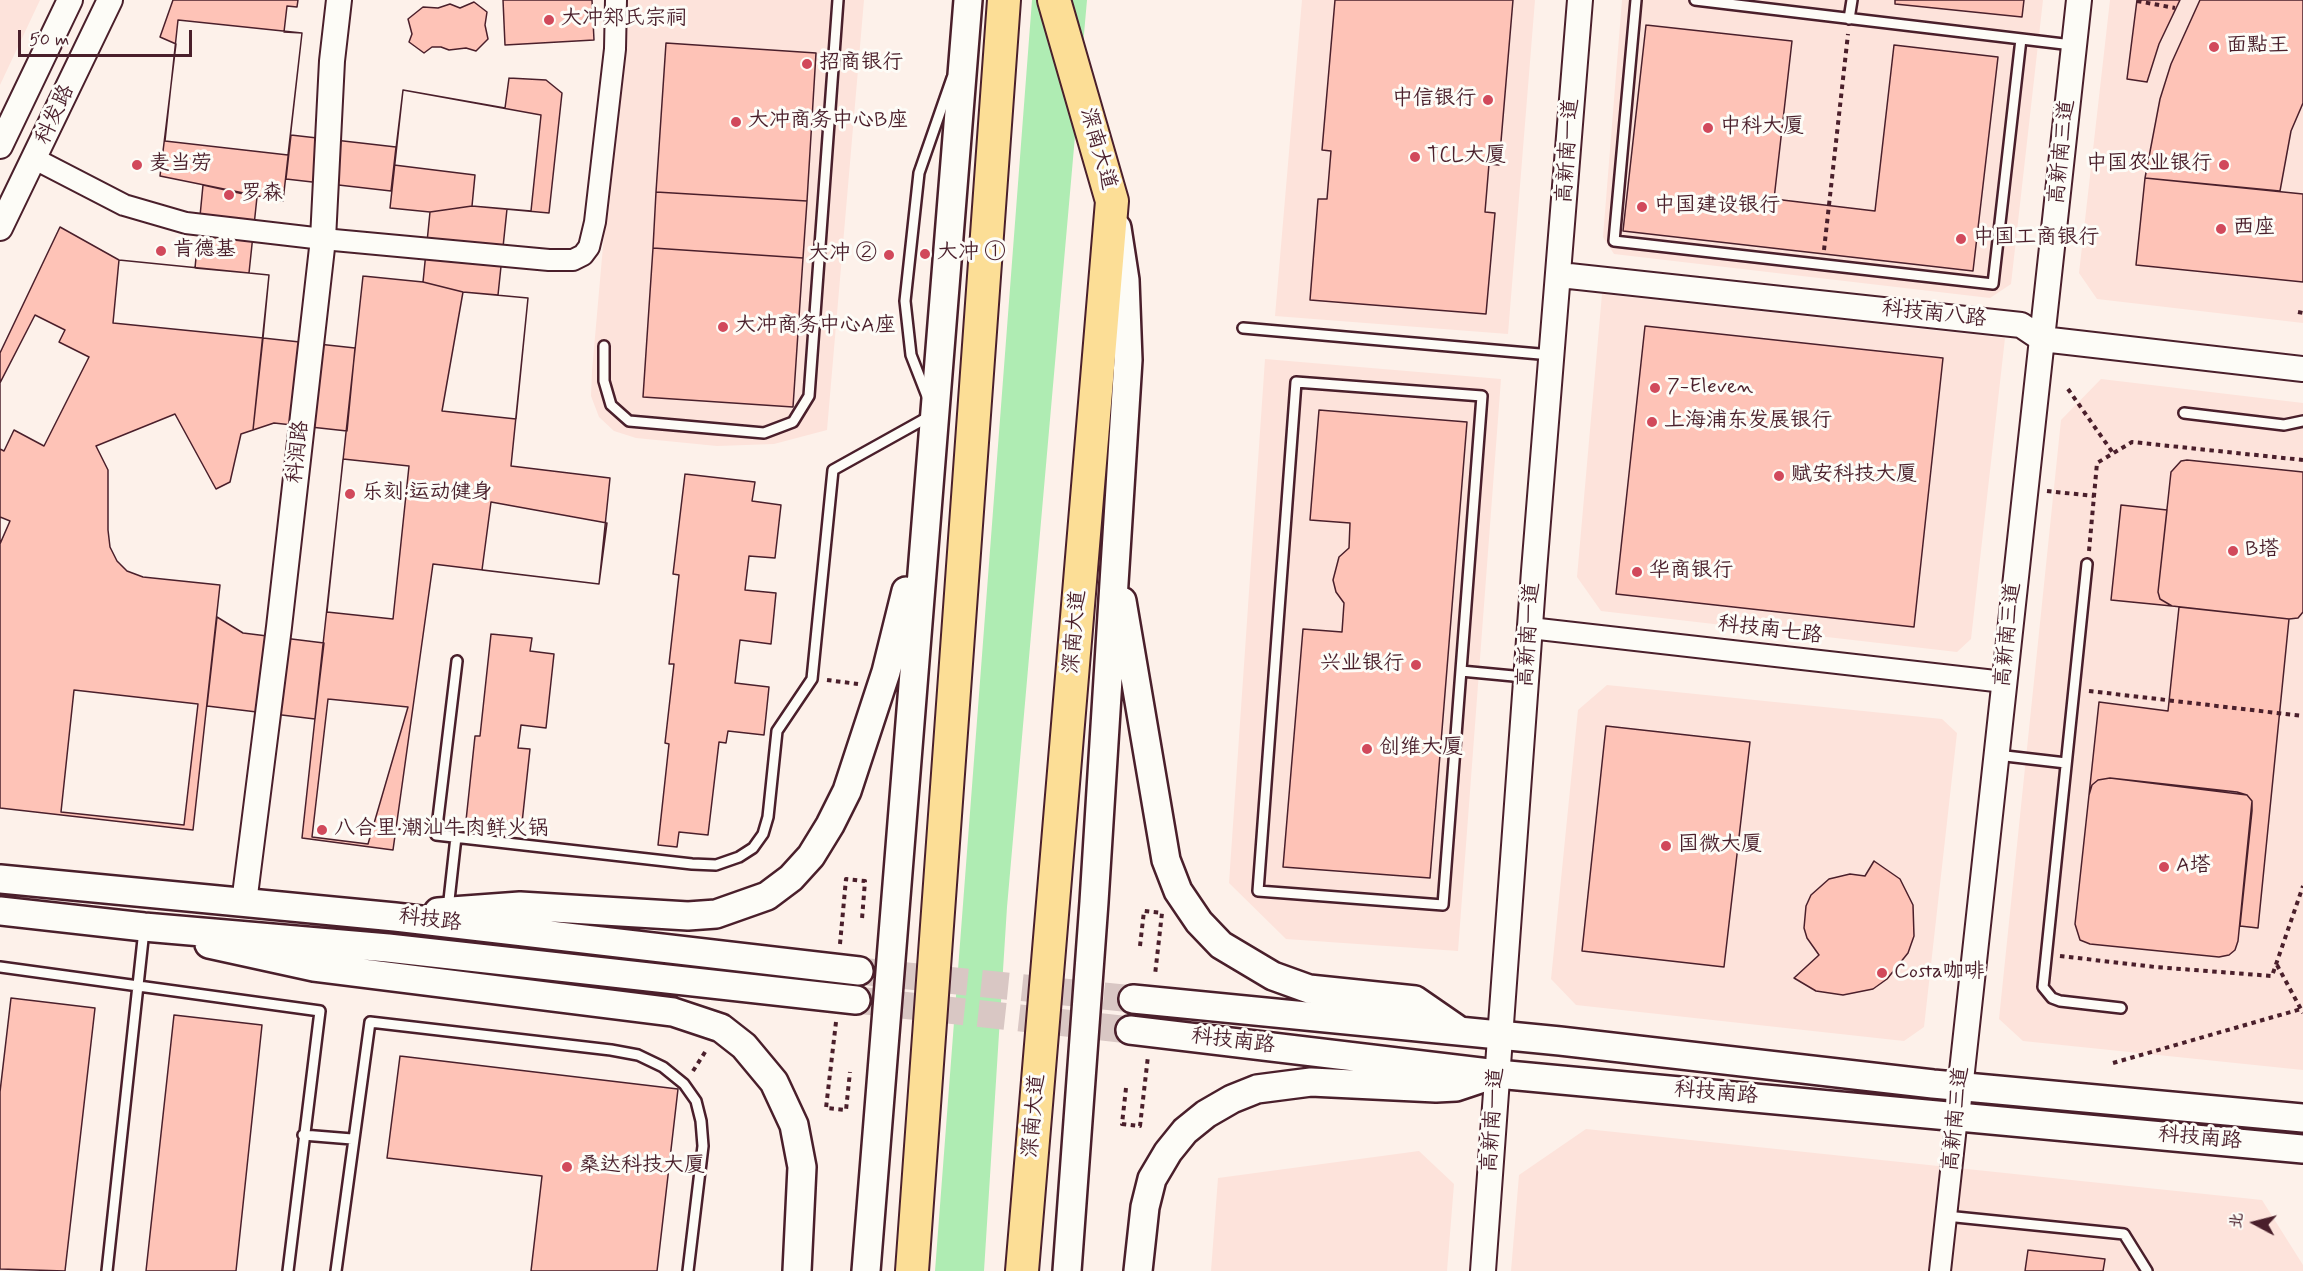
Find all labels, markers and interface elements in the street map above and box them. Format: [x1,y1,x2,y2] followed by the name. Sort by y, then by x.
[561,7,687,33] place label: 大冲郑氏宗祠
[542,13,556,27] marker: 大冲郑氏宗祠
[21,18,195,56] scale bar
[29,28,69,52] text: 50 m
[2226,34,2289,60] place label: 面點王
[2207,40,2221,54] marker: 面點王
[819,51,903,77] place label: 招商银行
[800,57,814,71] marker: 招商银行
[31,81,81,149] street label: 科发路
[1392,87,1476,113] place label: 中信银行
[1481,93,1495,107] marker: 中信银行
[1553,98,1585,204] street label: 高新南一道
[2045,98,2081,206] street label: 高新南三道
[1073,105,1121,193] street label: 深南大道
[748,109,908,135] place label: 大冲商务中心B座
[729,115,743,129] marker: 大冲商务中心B座
[1720,115,1804,141] place label: 中科大厦
[1701,121,1715,135] marker: 中科大厦
[1427,144,1506,170] place label: TCL大厦
[1408,150,1422,164] marker: TCL大厦
[149,152,212,178] place label: 麦当劳
[2086,152,2212,178] place label: 中国农业银行
[130,158,144,172] marker: 麦当劳
[2217,158,2231,172] marker: 中国农业银行
[241,182,283,208] place label: 罗森
[222,188,236,202] marker: 罗森
[1654,194,1780,220] place label: 中国建设银行
[1635,200,1649,214] marker: 中国建设银行
[2233,216,2275,242] place label: 西座
[2214,222,2228,236] marker: 西座
[1973,226,2099,252] place label: 中国工商银行
[1954,232,1968,246] marker: 中国工商银行
[173,238,236,264] place label: 肯德基
[937,241,1006,267] place label: 大冲 ①
[808,242,877,268] place label: 大冲 ②
[154,244,168,258] marker: 肯德基
[918,247,932,261] marker: 大冲 ①
[882,248,896,262] marker: 大冲 ②
[1880,297,1988,333] street label: 科技南八路
[735,314,896,340] place label: 大冲商务中心A座
[716,320,730,334] marker: 大冲商务中心A座
[1667,375,1753,401] place label: 7-Eleven
[1648,381,1662,395] marker: 7-Eleven
[1664,409,1832,435] place label: 上海浦东发展银行
[1645,415,1659,429] marker: 上海浦东发展银行
[283,419,315,485] street label: 科润路
[1791,463,1917,489] place label: 赋安科技大厦
[1772,469,1786,483] marker: 赋安科技大厦
[362,481,493,507] place label: 乐刻·运动健身
[343,487,357,501] marker: 乐刻·运动健身
[2245,538,2279,564] place label: B塔
[2226,544,2240,558] marker: B塔
[1649,559,1733,585] place label: 华商银行
[1630,565,1644,579] marker: 华商银行
[1991,581,2027,689] street label: 高新南三道
[1514,582,1546,688] street label: 高新南一道
[1060,589,1092,675] street label: 深南大道
[1716,612,1824,650] street label: 科技南七路
[1320,652,1404,678] place label: 兴业银行
[1409,658,1423,672] marker: 兴业银行
[1379,736,1463,762] place label: 创维大厦
[1360,742,1374,756] marker: 创维大厦
[334,817,549,843] place label: 八合里·潮汕牛肉鲜火锅
[315,823,329,837] marker: 八合里·潮汕牛肉鲜火锅
[1678,833,1762,859] place label: 国微大厦
[1659,839,1673,853] marker: 国微大厦
[2176,854,2211,880] place label: A塔
[2157,860,2171,874] marker: A塔
[397,905,463,937] street label: 科技路
[1894,960,1985,986] place label: Costa咖啡
[1875,966,1889,980] marker: Costa咖啡
[1190,1024,1276,1060] street label: 科技南路
[1939,1065,1975,1173] street label: 高新南三道
[1478,1067,1510,1173] street label: 高新南一道
[1019,1073,1051,1159] street label: 深南大道
[1673,1078,1759,1110] street label: 科技南路
[2157,1123,2243,1155] street label: 科技南路
[579,1154,705,1180] place label: 桑达科技大厦
[560,1160,574,1174] marker: 桑达科技大厦
[2225,1193,2285,1253] north arrow
[2225,1212,2248,1230] text: 北

